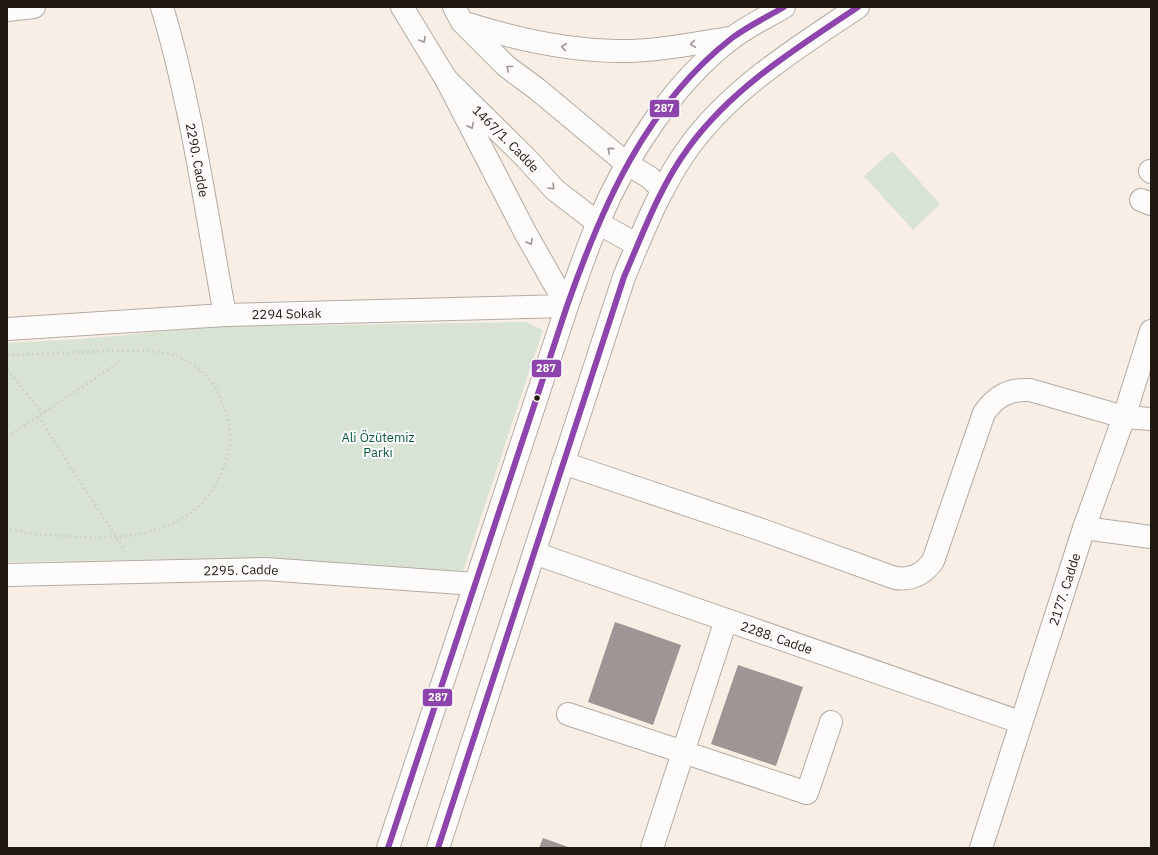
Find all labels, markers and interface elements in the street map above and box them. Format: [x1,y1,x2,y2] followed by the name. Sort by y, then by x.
[418,36,425,43] one-way arrow
[690,39,696,48] one-way arrow
[561,42,567,51] one-way arrow
[506,65,514,72] one-way arrow
[649,99,680,118] line badge: 287
[654,101,674,115] text: 287
[469,102,543,176] street label: 1467/1. Cadde
[182,121,213,198] street label: 2290. Cadde
[466,122,474,129] one-way arrow
[607,147,614,154] one-way arrow
[547,182,555,190] one-way arrow
[526,238,533,245] one-way arrow
[251,304,322,323] street label: 2294 Sokak
[531,359,562,378] line badge: 287
[536,361,556,375] text: 287
[532,393,542,403] unlabelled marker
[341,429,415,461] park label: Ali Özütemiz Parkı
[1045,551,1084,627] street label: 2177. Cadde
[203,560,279,579] street label: 2295. Cadde
[738,617,815,658] street label: 2288. Cadde
[422,688,453,707] line badge: 287
[428,690,448,704] text: 287

